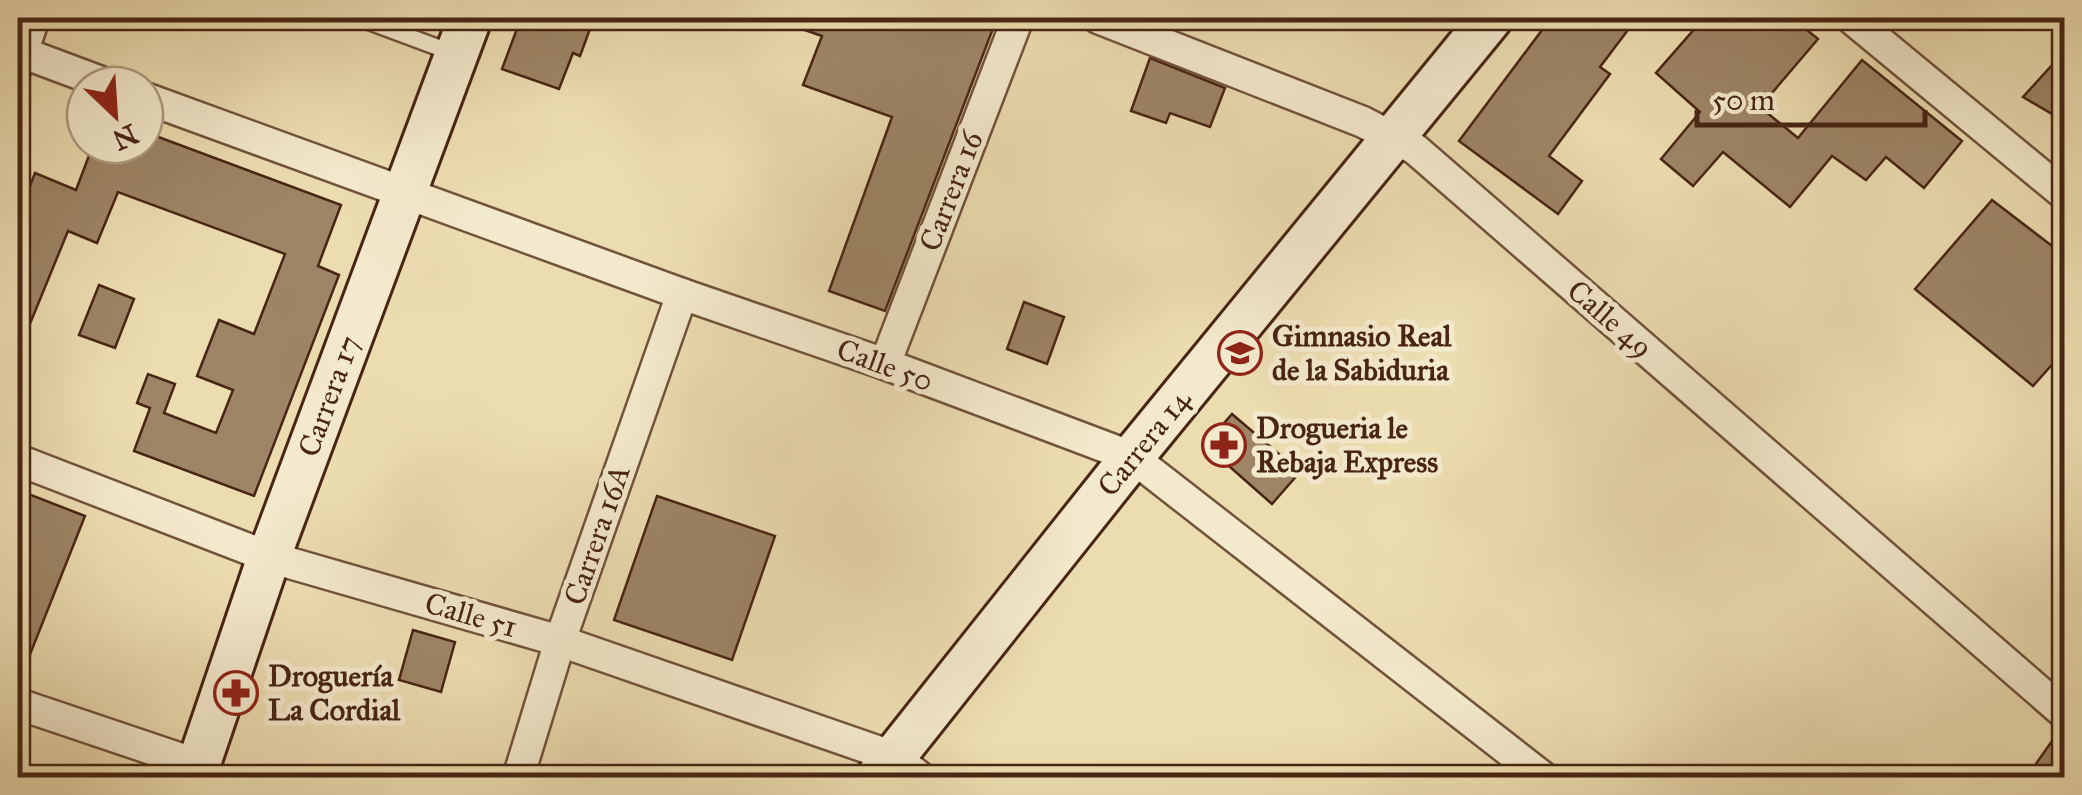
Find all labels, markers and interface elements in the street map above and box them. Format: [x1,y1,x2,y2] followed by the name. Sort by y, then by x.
[65,65,165,165] north arrow
[1697,65,1924,127] scale bar
[1712,82,1775,118] text: 50 m
[107,116,144,158] text: N
[912,124,991,256] street label: Carrera 16
[1559,272,1660,366] street label: Calle 49
[1272,318,1452,388] place label: Gimnasio Real de la Sabiduria
[1217,330,1263,376] school or university icon: Gimnasio Real de la Sabiduria
[291,331,367,461] street label: Carrera 17
[832,331,938,399] street label: Calle 50
[1090,381,1199,504] street label: Carrera 14
[1256,410,1438,480] place label: Drogueria le Rebaja Express
[1201,422,1247,468] pharmacy icon: Drogueria le Rebaja Express
[556,460,638,610] street label: Carrera 16A
[421,585,521,645] street label: Calle 51
[268,658,401,728] place label: Droguería La Cordial
[213,670,259,716] pharmacy icon: Droguería La Cordial

